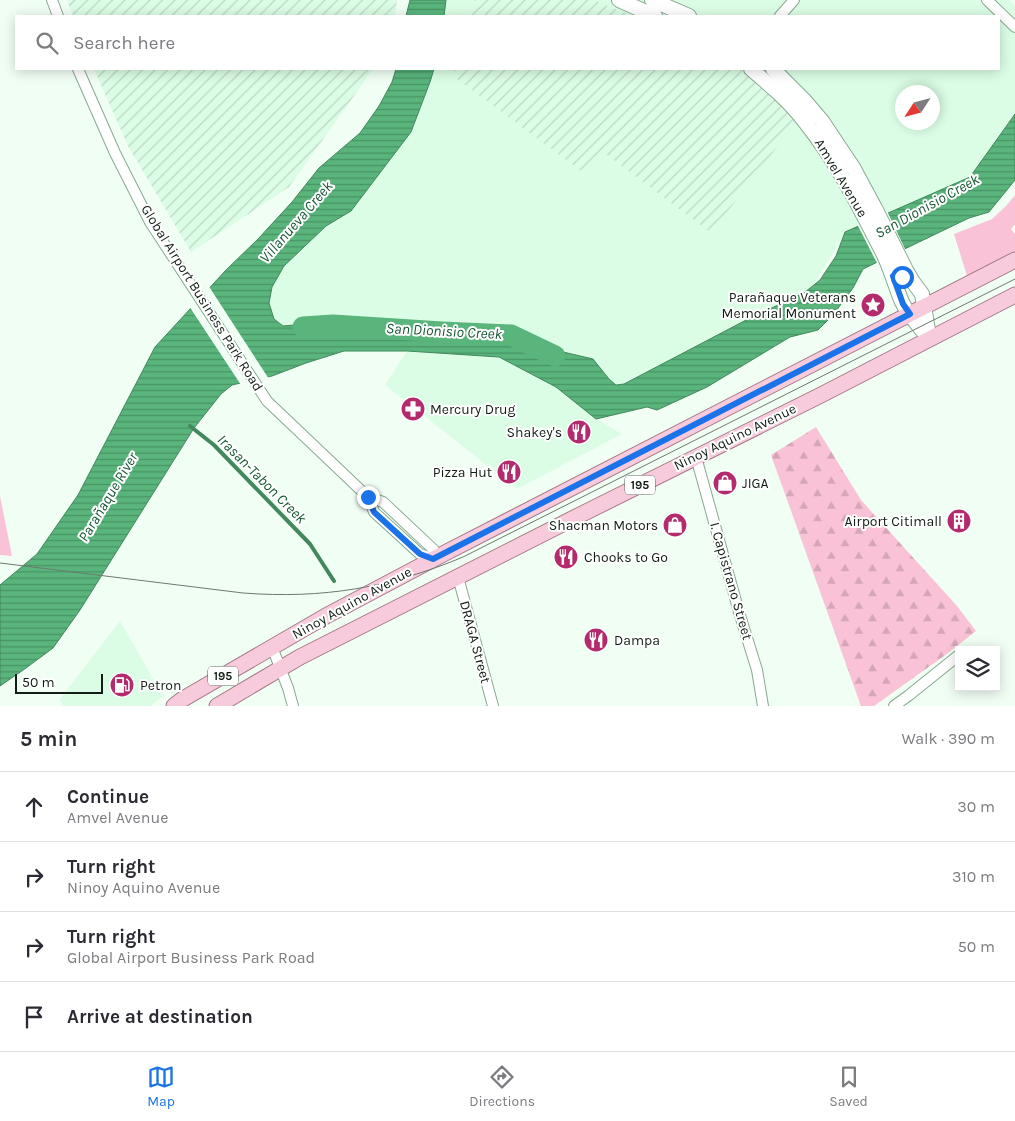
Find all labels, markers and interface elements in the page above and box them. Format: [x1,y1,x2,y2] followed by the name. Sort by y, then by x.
[15,15,1000,70] search box
[33,29,61,57] icon: search
[73,32,175,54] text: Search here
[895,85,940,130] north arrow
[811,136,871,220] street label: Amvel Avenue
[872,170,983,242] water label: San Dionisio Creek
[256,177,337,267] water label: Villanueva Creek
[137,202,267,394] street label: Global Airport Business Park Road
[891,266,914,289] route start
[722,289,856,322] place label: Parañaque Veterans Memorial Monument
[860,292,886,318] place icon: Parañaque Veterans Memorial Monument
[385,319,503,343] water label: San Dionisio Creek
[400,396,426,422] pharmacy icon: Mercury Drug
[671,400,799,474] street label: Ninoy Aquino Avenue
[430,401,515,418] place label: Mercury Drug
[566,419,592,445] restaurant icon: Shakey's
[507,424,562,441] place label: Shakey's
[214,431,311,528] water label: Irasan-Tabon Creek
[74,448,142,545] water label: Parañaque River
[496,459,522,485] restaurant icon: Pizza Hut
[433,464,492,481] place label: Pizza Hut
[712,470,738,496] shop icon: JIGA
[742,475,769,492] place label: JIGA
[625,476,655,494] road number: 195
[357,486,380,509] route end
[946,508,972,534] building icon: Airport Citimall
[662,512,688,538] shop icon: Shacman Motors
[844,513,942,530] place label: Airport Citimall
[549,517,658,534] place label: Shacman Motors
[706,520,756,642] street label: I. Capistrano Street
[553,544,579,570] restaurant icon: Chooks to Go
[584,549,668,566] place label: Chooks to Go
[289,563,415,643] street label: Ninoy Aquino Avenue
[456,599,494,685] street label: DRAGA Street
[583,627,609,653] restaurant icon: Dampa
[614,632,660,649] place label: Dampa
[955,646,1000,691] map controls
[955,646,1000,691] button: layers
[208,666,238,686] road number: 195
[15,671,102,694] scale bar
[109,672,135,698] fuel station icon: Petron
[22,674,55,691] text: 50 m
[140,677,181,694] place label: Petron
[20,727,77,751] text: 5 min
[901,729,995,748] text: Walk · 390 m
[67,786,149,808] text: Continue
[20,793,48,821] icon: ahead
[957,797,995,816] text: 30 m
[67,808,168,827] text: Amvel Avenue
[67,856,156,878] text: Turn right
[20,863,48,891] icon: right
[952,867,995,886] text: 310 m
[67,878,220,897] text: Ninoy Aquino Avenue
[67,926,156,948] text: Turn right
[20,933,48,961] icon: right
[958,937,995,956] text: 50 m
[67,948,315,967] text: Global Airport Business Park Road
[20,1003,48,1031] icon: arrive
[67,1006,253,1028] text: Arrive at destination
[147,1063,175,1110] tab: Map
[469,1063,535,1110] tab: Directions
[829,1063,868,1110] tab: Saved

